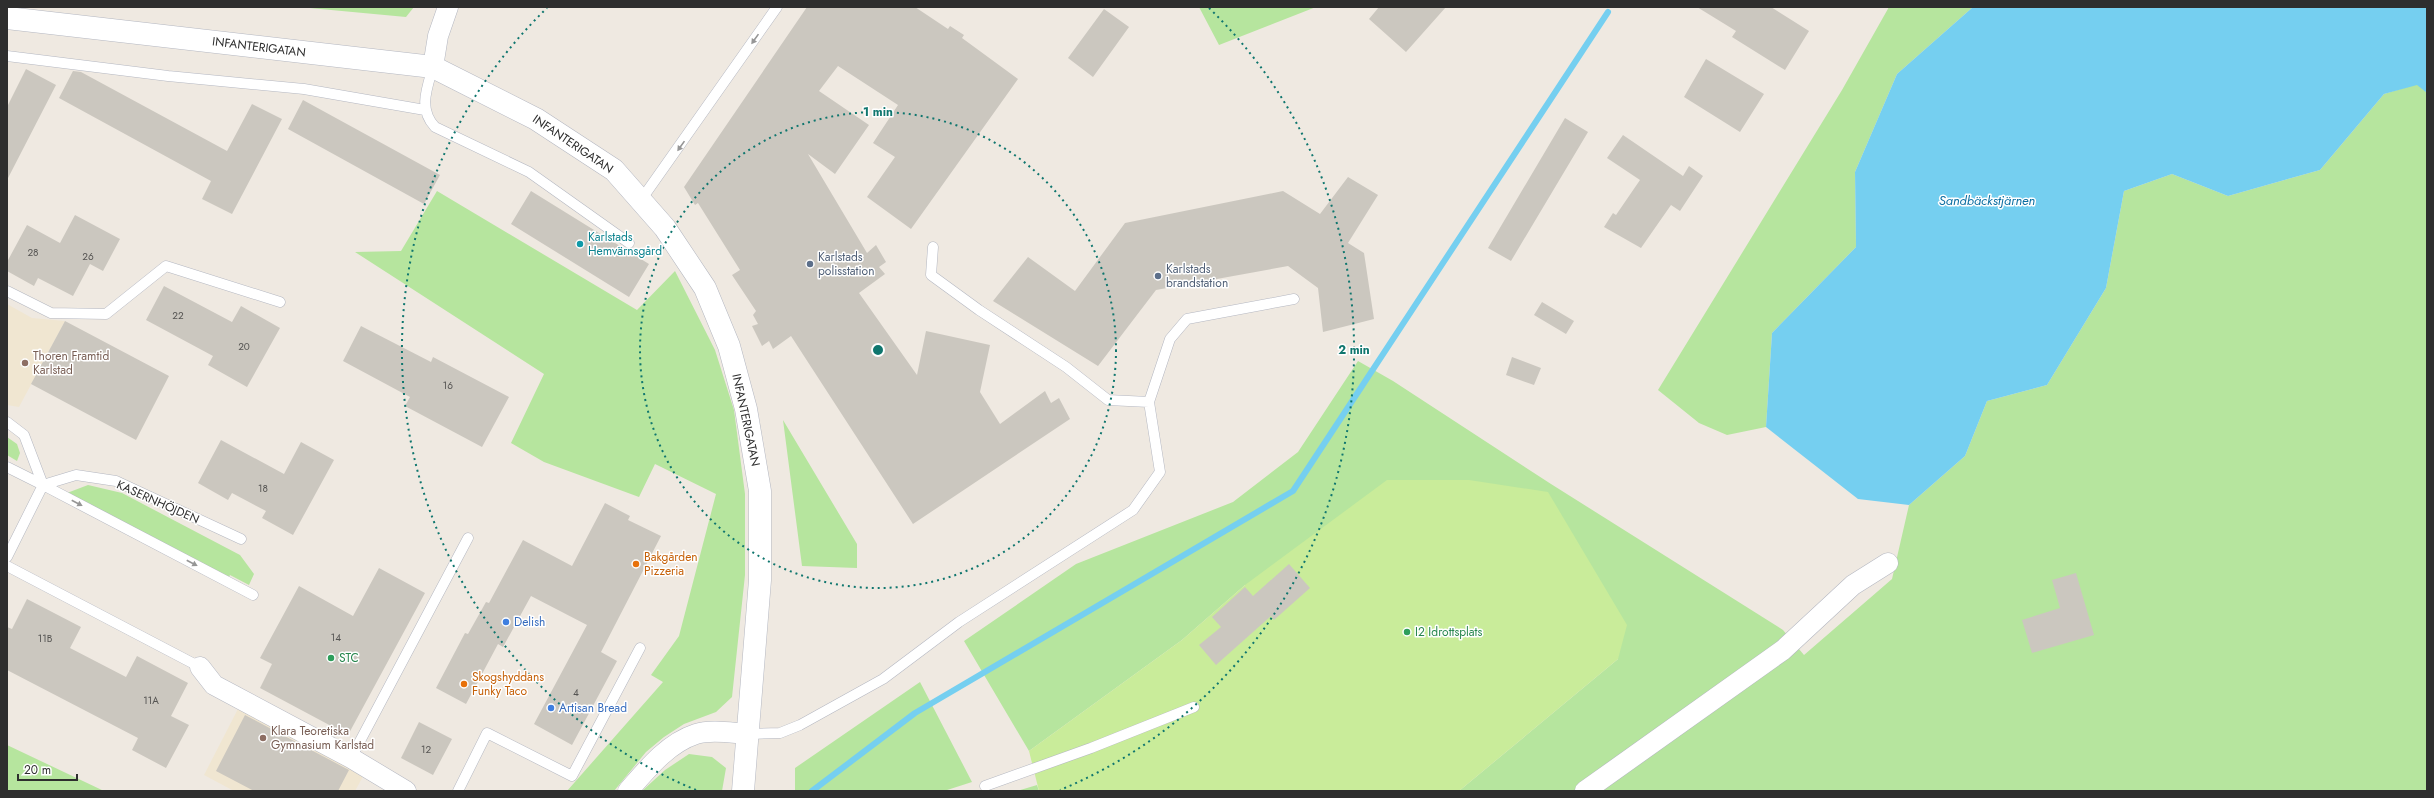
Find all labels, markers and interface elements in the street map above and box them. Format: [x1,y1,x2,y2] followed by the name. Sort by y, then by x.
[211,32,307,62] street label: INFANTERIGATAN
[751,34,759,44] one-way arrow
[863,103,893,121] text: 1 min
[529,110,617,178] street label: INFANTERIGATAN
[677,140,685,151] one-way arrow
[1939,191,2036,210] water label: Sandbäckstjärnen
[588,228,662,260] place label: Karlstads Hemvärnsgård
[575,239,585,249] marker: Karlstads Hemvärnsgård
[27,245,39,260] house number: 28
[818,248,874,280] place label: Karlstads polisstation
[82,249,94,264] house number: 26
[805,259,815,269] marker: Karlstads polisstation
[1166,260,1228,292] place label: Karlstads brandstation
[1153,271,1163,281] marker: Karlstads brandstation
[172,308,184,323] house number: 22
[238,339,250,354] house number: 20
[1338,341,1370,359] text: 2 min
[871,343,885,357] centre of rings
[33,347,109,379] place label: Thoren Framtid Karlstad
[20,358,30,368] marker: Thoren Framtid Karlstad
[727,372,765,468] street label: INFANTERIGATAN
[443,378,453,393] house number: 16
[114,476,202,528] street label: KASERNHÖJDEN
[258,481,268,496] house number: 18
[71,500,83,507] one-way arrow
[644,548,698,580] place label: Bakgården Pizzeria
[631,559,641,569] marker: Bakgården Pizzeria
[187,560,198,567] one-way arrow
[514,613,545,631] place label: Delish
[501,617,511,627] marker: Delish
[1415,623,1482,641] place label: I2 Idrottsplats
[1402,627,1412,637] marker: I2 Idrottsplats
[331,630,341,645] house number: 14
[38,631,53,646] house number: 11B
[339,649,359,667] place label: STC
[326,653,336,663] marker: STC
[472,668,544,700] place label: Skogshyddans Funky Taco
[459,679,469,689] marker: Skogshyddans Funky Taco
[573,685,579,700] house number: 4
[143,693,159,708] house number: 11A
[559,699,627,717] place label: Artisan Bread
[546,703,556,713] marker: Artisan Bread
[271,722,374,754] place label: Klara Teoretiska Gymnasium Karlstad
[258,733,268,743] marker: Klara Teoretiska Gymnasium Karlstad
[421,742,431,757] house number: 12
[18,756,77,782] scale bar
[24,761,51,779] text: 20 m

